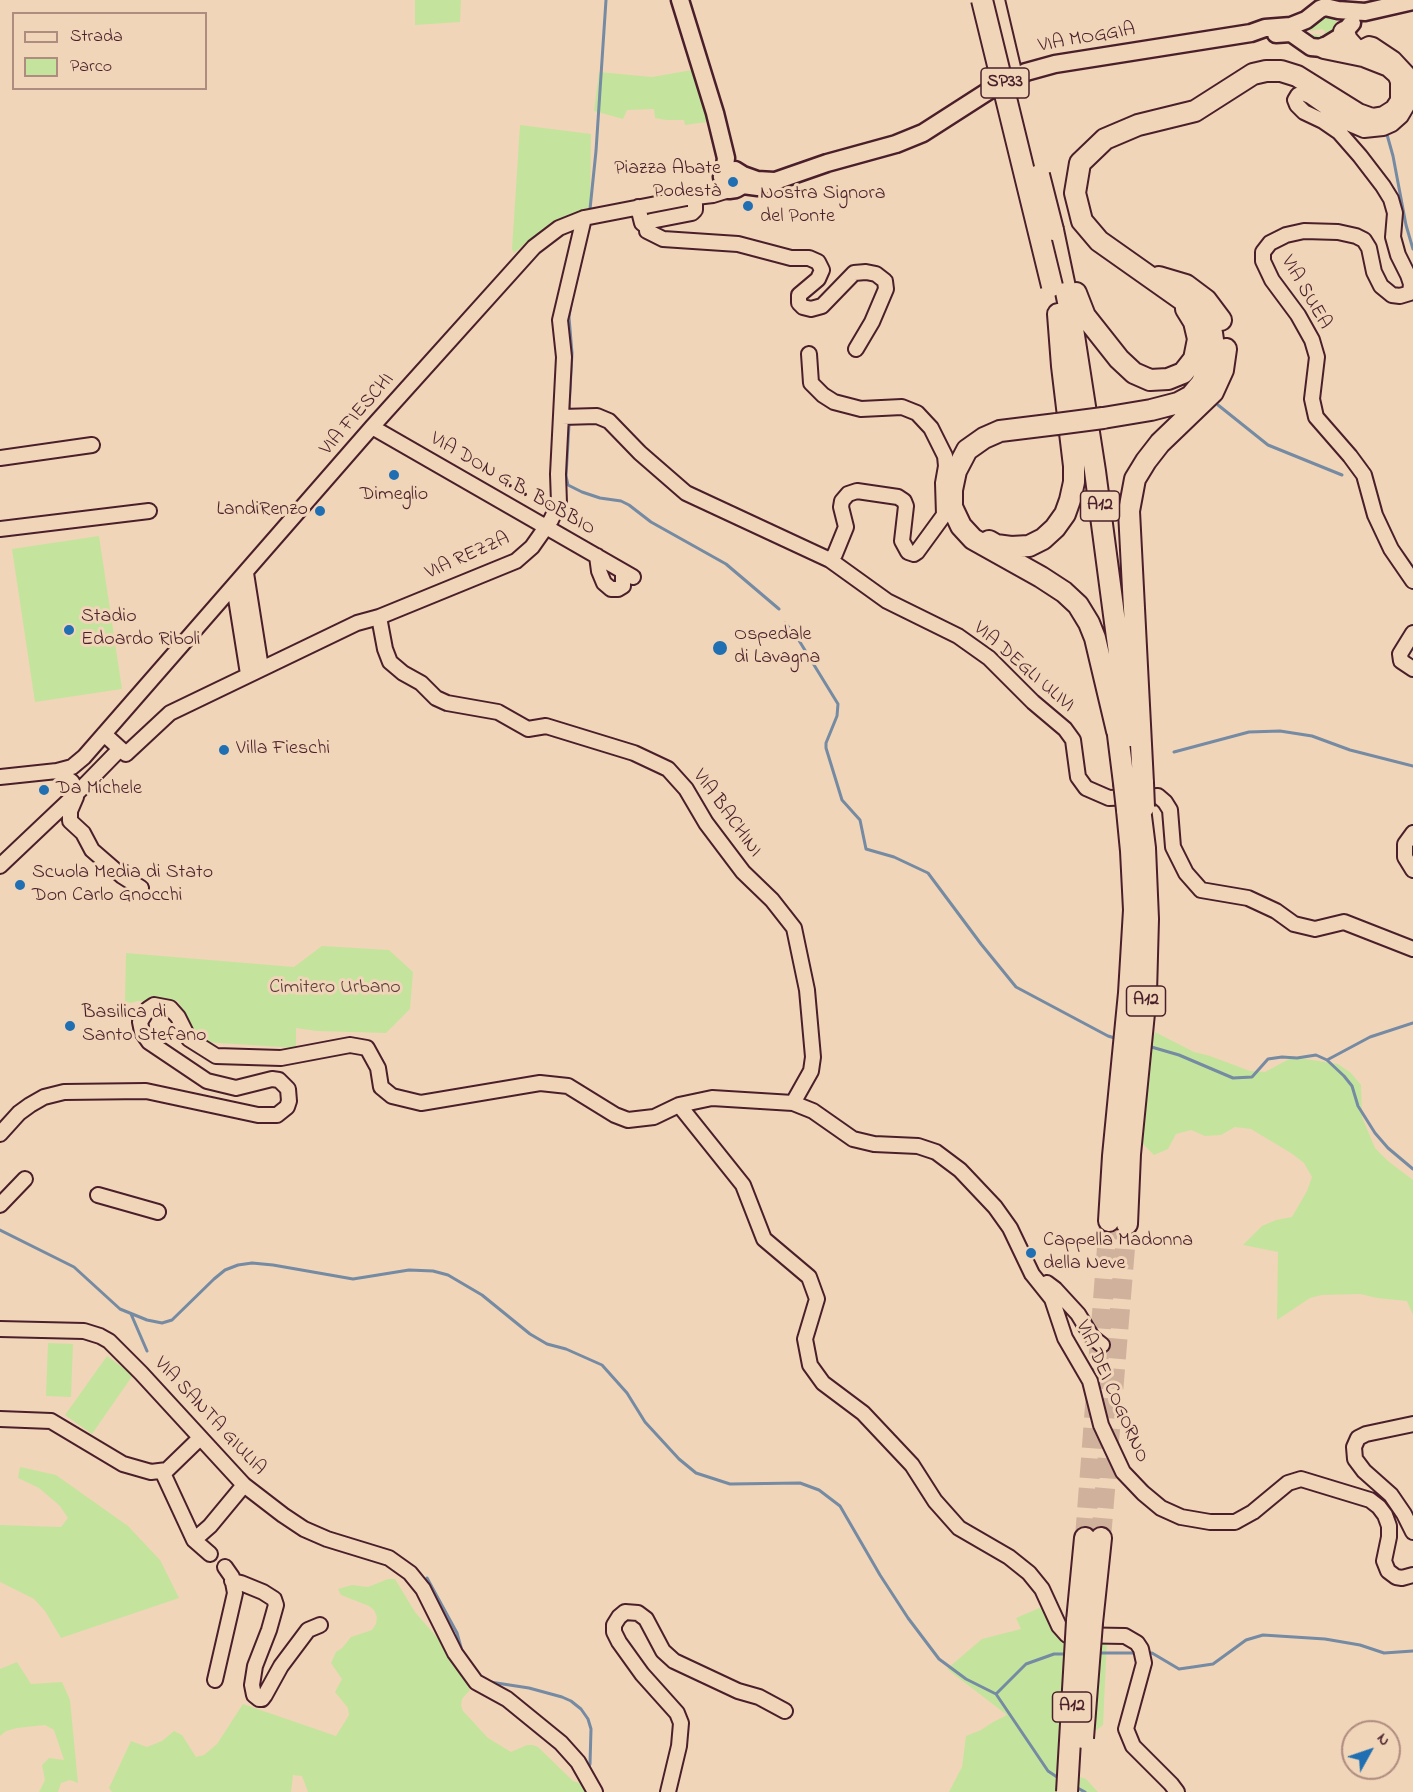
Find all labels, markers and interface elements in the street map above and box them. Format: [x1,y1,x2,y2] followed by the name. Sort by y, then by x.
[12,12,207,90] legend
[1037,19,1137,59] street label: VIA MOGGIA
[70,24,123,50] text: Strada
[70,54,112,80] text: Parco
[981,68,1029,98] road number: SP33
[614,158,721,205] place label: Piazza Abate Podestà
[726,175,740,189] marker: Piazza Abate Podestà
[760,183,885,230] place label: Nostra Signora del Ponte
[741,199,755,213] marker: Nostra Signora del Ponte
[1274,252,1336,334] street label: VIA SUEA
[316,369,400,461] street label: VIA FIESCHI
[425,428,599,542] street label: VIA DON G.B. BOBBIO
[387,468,401,482] marker: Dimeglio
[360,484,428,508] place label: Dimeglio
[1080,491,1120,521] road number: A12
[216,499,308,523] place label: LandiRenzo
[313,504,327,518] marker: LandiRenzo
[422,528,514,586] street label: VIA REZZA
[81,606,200,653] place label: Stadio Edoardo Riboli
[967,617,1079,719] street label: VIA DEGLI ULIVI
[62,623,76,637] marker: Stadio Edoardo Riboli
[734,624,820,671] place label: Ospedale di Lavagna
[711,639,729,657] marker: Ospedale di Lavagna
[236,738,330,762] place label: Villa Fieschi
[217,743,231,757] marker: Villa Fieschi
[686,765,766,863] street label: VIA BACHINI
[56,778,142,802] place label: Da Michele
[37,783,51,797] marker: Da Michele
[32,862,213,909] place label: Scuola Media di Stato Don Carlo Gnocchi
[13,878,27,892] marker: Scuola Media di Stato Don Carlo Gnocchi
[269,977,401,1001] park label: Cimitero Urbano
[1126,986,1166,1016] road number: A12
[82,1002,206,1049] place label: Basilica di Santo Stefano
[63,1019,77,1033] marker: Basilica di Santo Stefano
[1043,1230,1193,1277] place label: Cappella Madonna della Neve
[1024,1246,1038,1260] marker: Cappella Madonna della Neve
[1069,1317,1153,1467] street label: VIA DEI COGORNO
[148,1353,270,1481] street label: VIA SANTA GIULIA
[1052,1692,1092,1722] road number: A12
[1341,1720,1401,1780] north arrow
[1371,1728,1396,1752] text: N

